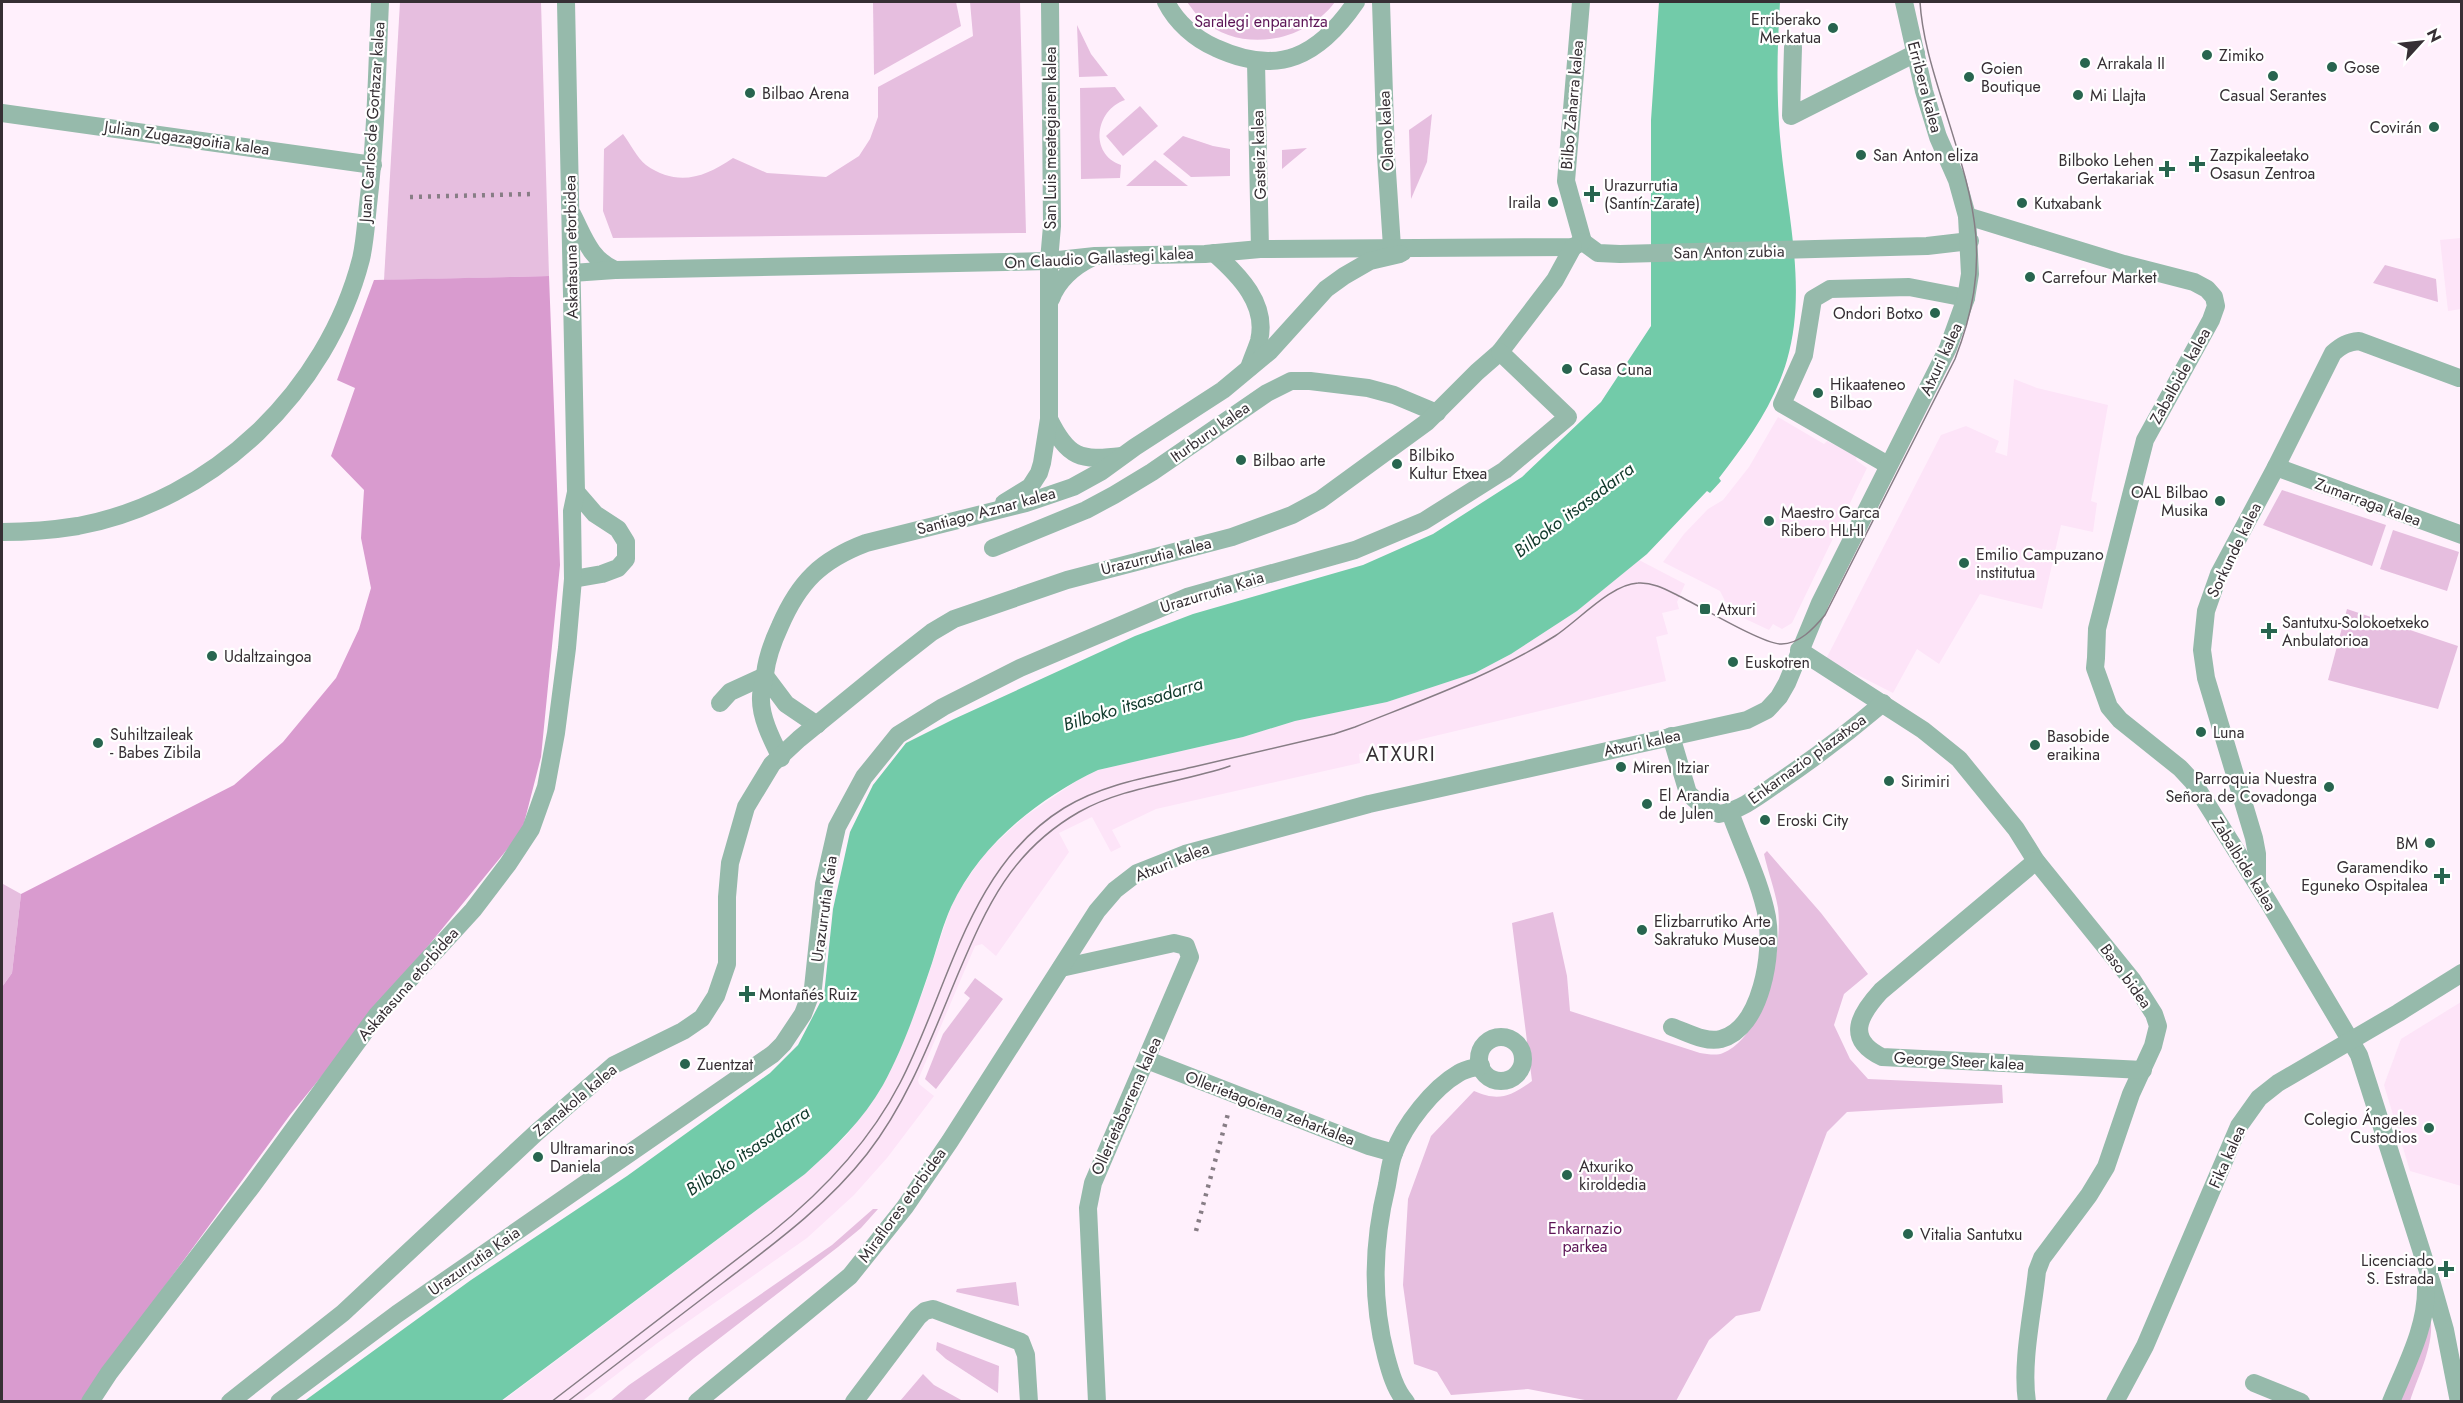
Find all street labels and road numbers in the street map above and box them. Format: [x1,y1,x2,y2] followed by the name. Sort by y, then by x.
[353,21,390,225] street label: Juan Carlos de Gortazar kalea
[1555,39,1589,171] street label: Bilbo Zaharra kalea
[1902,39,1948,135] street label: Erribera kalea
[1039,47,1062,229] street label: San Luis meategiaren kalea
[1372,90,1400,172] street label: Olano kalea
[1246,110,1272,200] street label: Gasteiz kalea
[101,115,271,161] street label: Julian Zugazagoitia kalea
[558,175,584,319] street label: Askatasuna etorbidea
[1673,240,1785,264] street label: San Anton zubia
[1004,242,1194,274] street label: On Claudio Gallastegi kalea
[1914,319,1968,399] street label: Atxuri kalea
[2144,324,2216,428] street label: Zabalbide kalea
[1166,396,1254,468] street label: Iturburu kalea
[2312,472,2424,532] street label: Zumarraga kalea
[914,481,1058,541] street label: Santiago Aznar kalea
[2201,499,2267,601] street label: Sorkunde kalea
[1098,531,1214,581] street label: Urazurrutia kalea
[1157,565,1267,619] street label: Urazurrutia Kaia
[1743,708,1871,810] street label: Enkarnazio plazatxoa
[1601,724,1683,762] street label: Atxuri kalea
[2206,813,2282,915] street label: Zabalbide kalea
[1131,837,1213,887] street label: Atxuri kalea
[805,854,843,964] street label: Urazurrutia Kaia
[352,922,464,1046] street label: Askatasuna etorbidea
[2095,939,2157,1013] street label: Baso bidea
[1085,1033,1167,1179] street label: Ollerietabarrena kalea
[1893,1046,2025,1076] street label: George Steer kalea
[528,1058,622,1142] street label: Zamakola kalea
[1182,1065,1358,1151] street label: Ollerietagoiena zeharkalea
[2203,1122,2251,1192] street label: Fika kalea
[853,1143,951,1267] street label: Miraflores etorbidea
[423,1221,525,1301] street label: Urazurrutia Kaia

